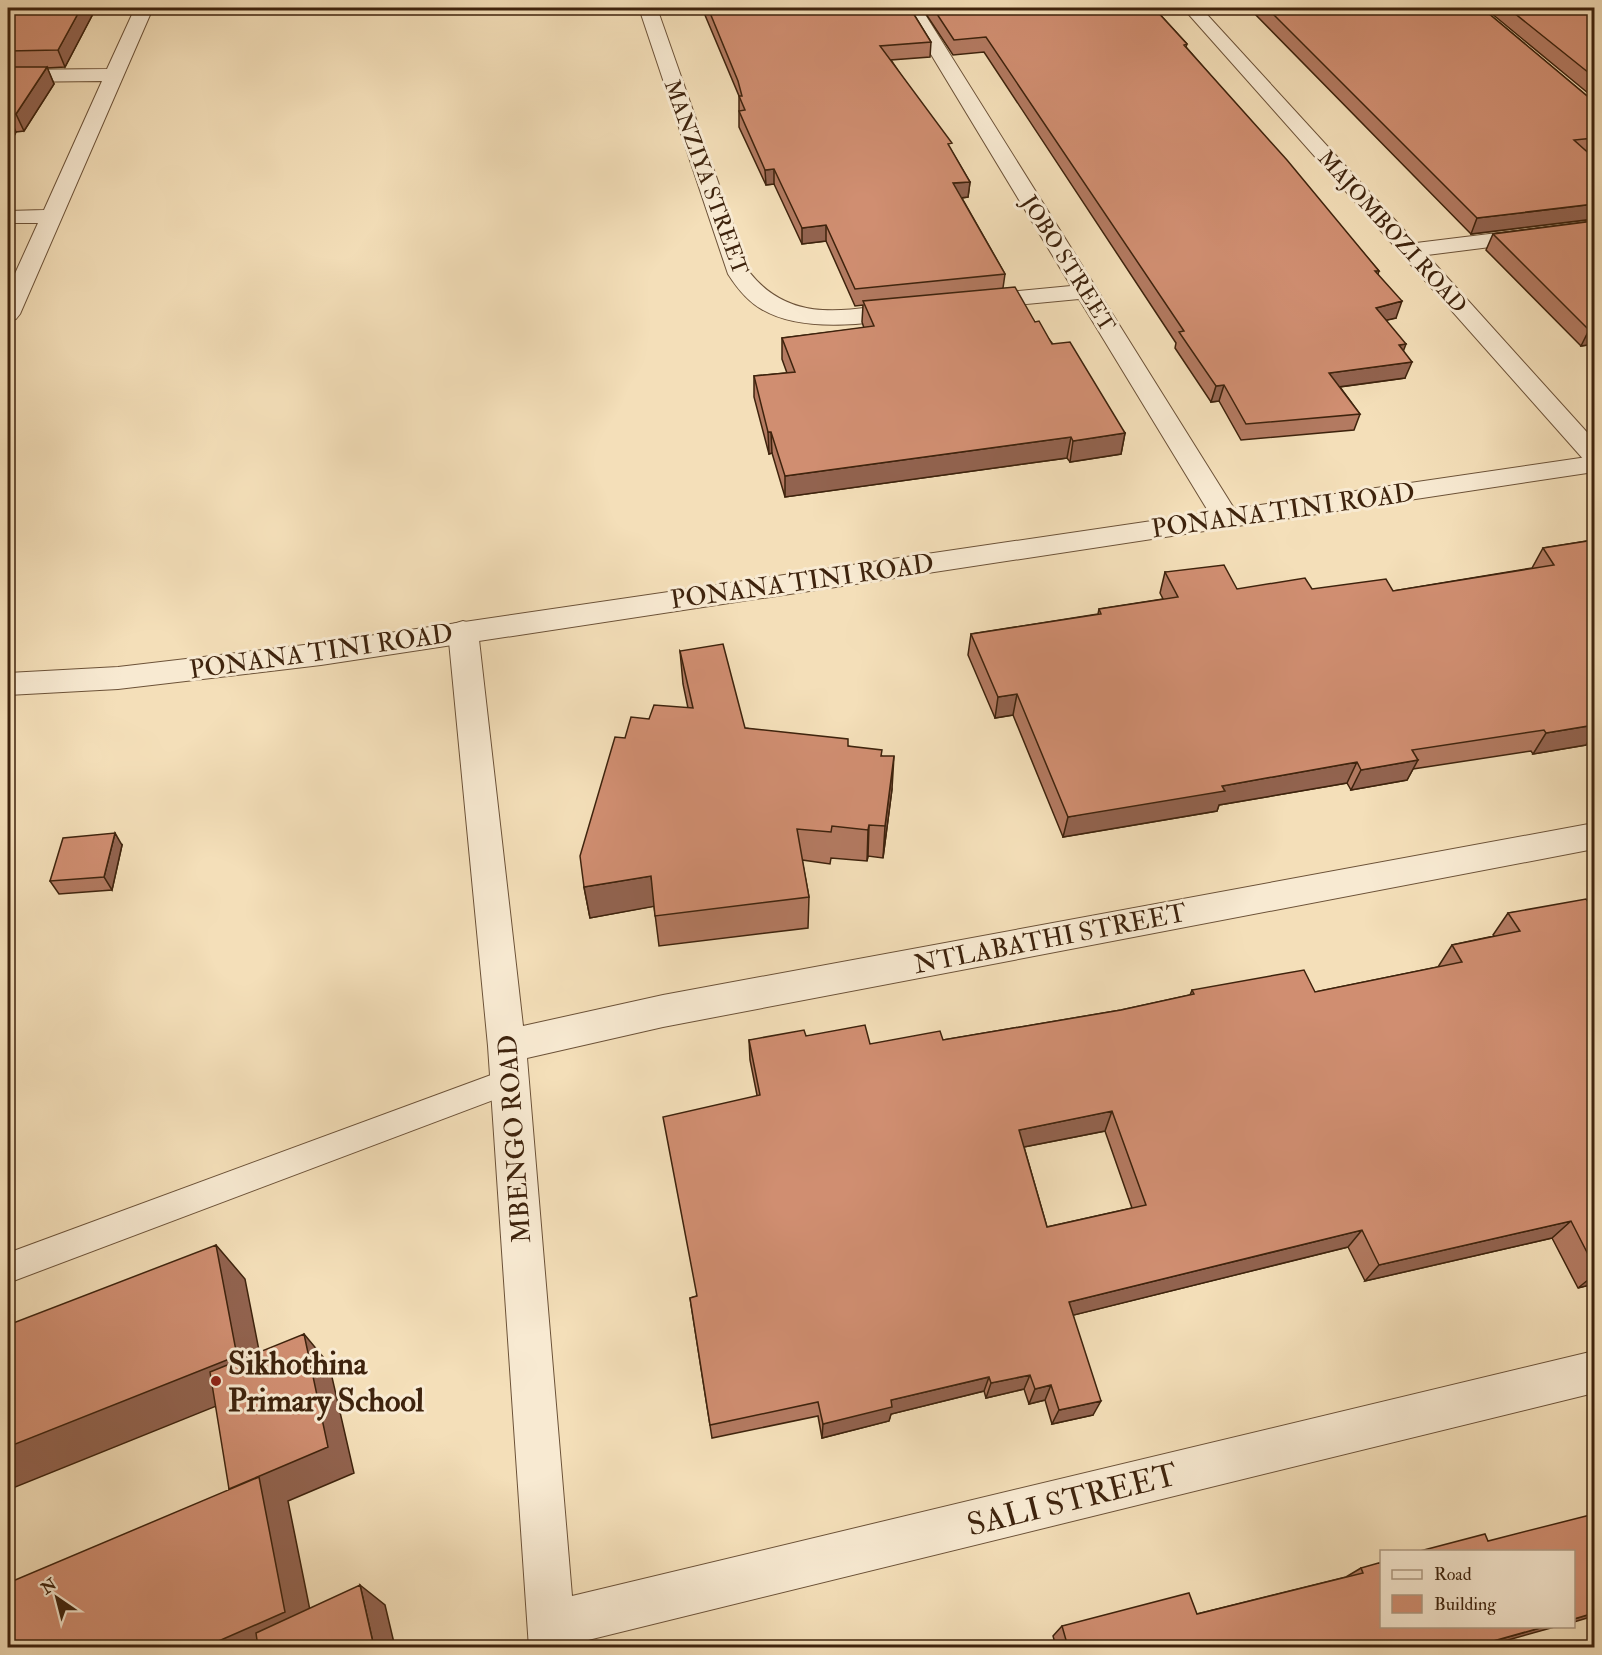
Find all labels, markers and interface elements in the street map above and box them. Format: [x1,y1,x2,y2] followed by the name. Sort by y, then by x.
[658,76,755,279] street label: MANZIYA STREET
[1312,144,1473,319] street label: MAJOMBOZI ROAD
[1014,189,1122,338] street label: JOBO STREET
[1149,477,1417,545] street label: PONANA TINI ROAD
[668,548,936,616] street label: PONANA TINI ROAD
[187,618,455,686] street label: PONANA TINI ROAD
[911,897,1189,981] street label: NTLABATHI STREET
[492,1034,538,1244] street label: MBENGO ROAD
[228,1344,425,1421] place label: Sikhothina Primary School
[209,1374,223,1388] marker: Sikhothina Primary School
[963,1454,1182,1545] street label: SALI STREET
[1380,1550,1575,1628] legend
[1434,1563,1472,1586] text: Road
[27,1568,87,1628] north arrow
[37,1574,61,1599] text: N
[1434,1593,1497,1616] text: Building

